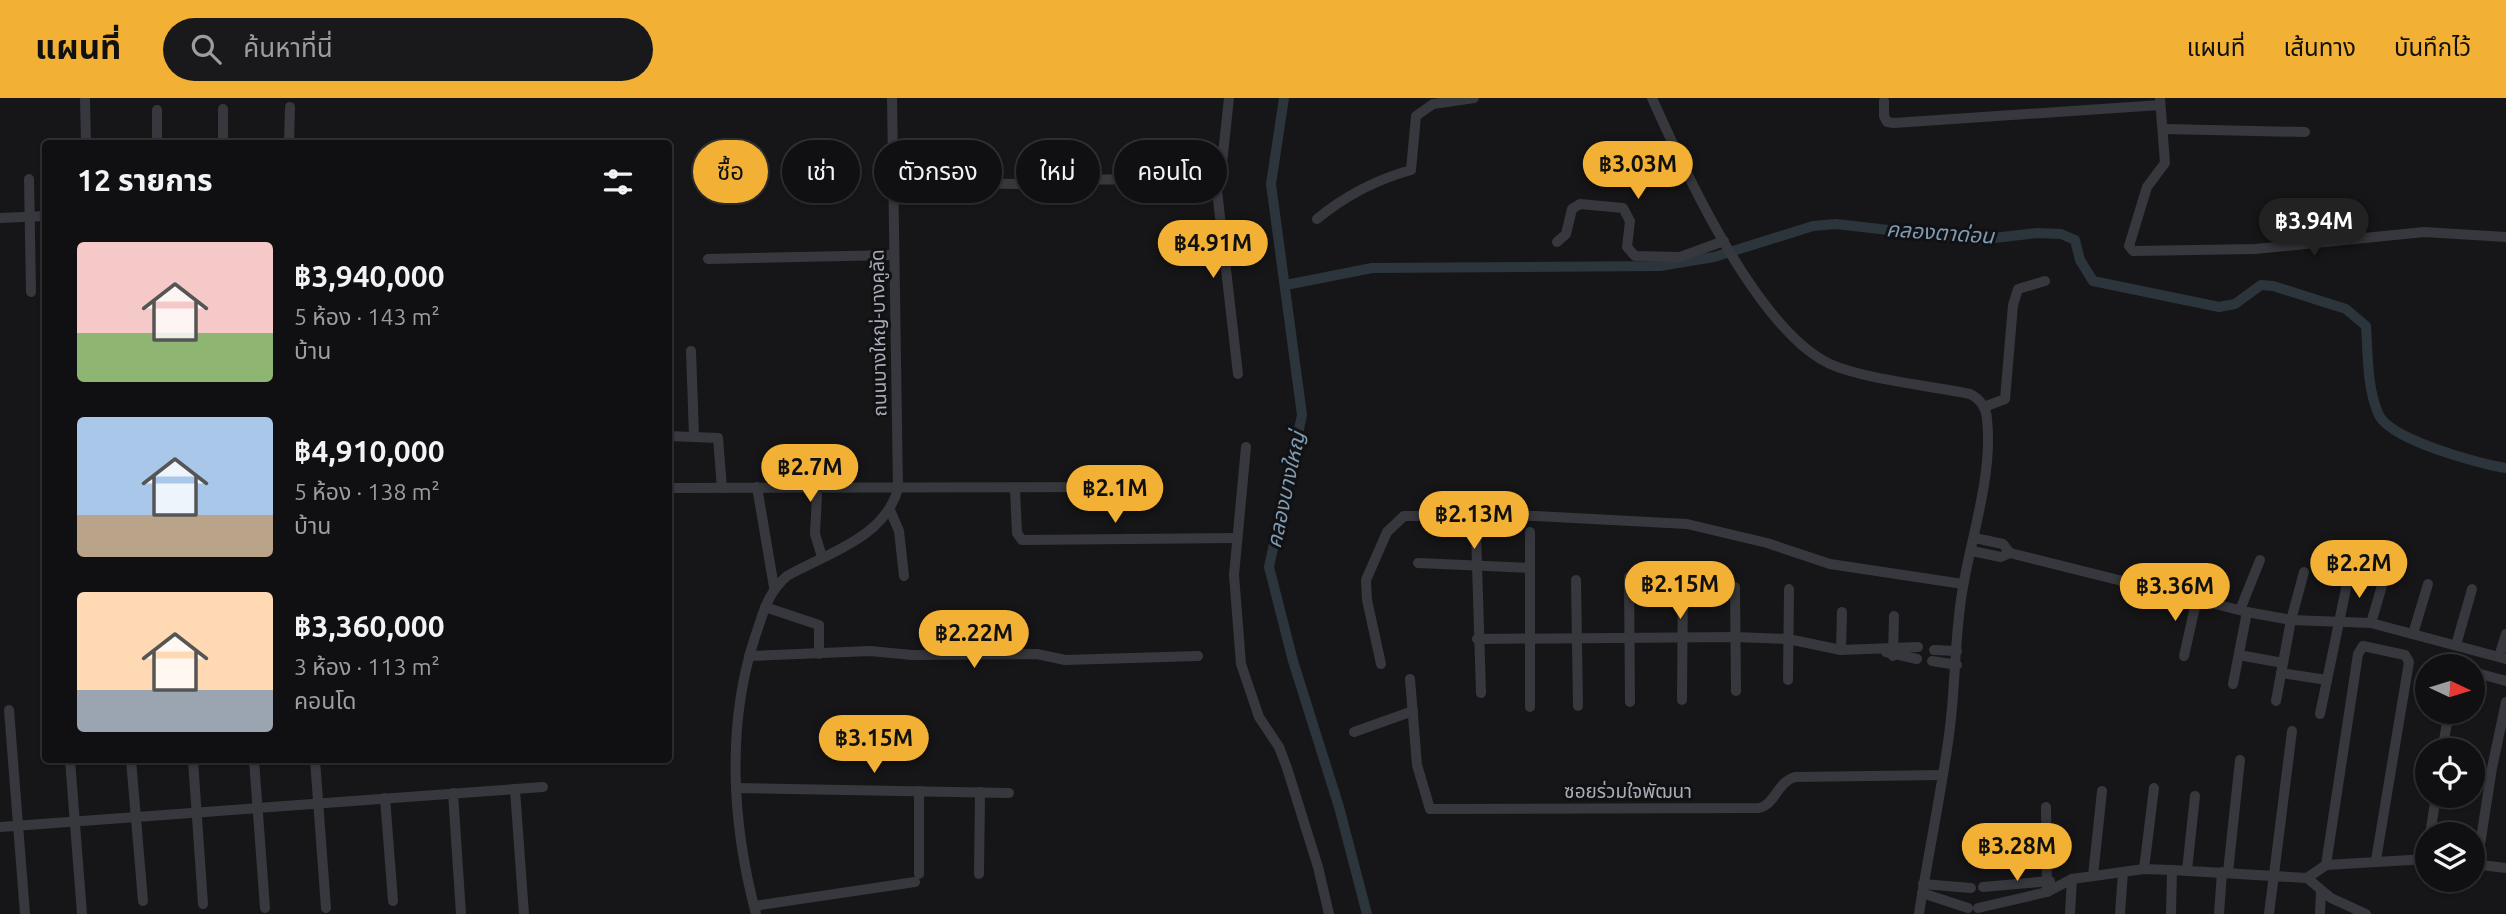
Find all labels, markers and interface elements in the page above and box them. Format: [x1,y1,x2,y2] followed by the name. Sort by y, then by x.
[163,18,653,81] search box
[35,28,121,65] text: แผนที่
[187,30,225,68] icon: search
[243,33,333,62] text: ค้นหาที่นี่
[2187,34,2245,61] text: แผนที่
[2283,34,2356,61] text: เส้นทาง
[2394,34,2471,61] text: บันทึกไว้
[693,140,768,203] chip: ซื้อ
[782,140,860,203] chip: เช่า
[874,140,1002,203] chip: ตัวกรอง
[1016,140,1100,203] chip: ใหม่
[1114,140,1227,203] chip: คอนโด
[1581,141,1695,201] pin: ฿3.03M
[1599,151,1677,176] text: ฿3.03M
[77,163,213,197] text: 12 รายการ
[599,163,637,201] icon: filters
[2257,198,2371,258] pin: ฿3.94M
[2275,208,2353,233] text: ฿3.94M
[1885,216,1996,248] water label: คลองตาด่อน
[1156,220,1270,280] pin: ฿4.91M
[1174,230,1252,255] text: ฿4.91M
[866,249,892,417] street label: ถนนบางใหญ่-บางคูลัด
[294,259,445,293] text: ฿3,940,000
[133,270,217,354] icon: home
[294,304,440,329] text: 5 ห้อง · 143 m²
[294,338,331,363] text: บ้าน
[1261,427,1310,550] water label: คลองบางใหญ่
[294,434,445,468] text: ฿4,910,000
[761,444,859,504] pin: ฿2.7M
[133,445,217,529] icon: home
[777,454,843,479] text: ฿2.7M
[1066,466,1164,525] pin: ฿2.1M
[1082,475,1148,500] text: ฿2.1M
[294,479,440,504] text: 5 ห้อง · 138 m²
[1417,491,1531,551] pin: ฿2.13M
[1435,501,1513,526] text: ฿2.13M
[294,513,331,538] text: บ้าน
[2310,540,2408,600] pin: ฿2.2M
[2326,550,2392,575] text: ฿2.2M
[1623,561,1737,621] pin: ฿2.15M
[2118,564,2232,623] pin: ฿3.36M
[1641,571,1719,596] text: ฿2.15M
[2136,573,2214,598] text: ฿3.36M
[294,609,445,643] text: ฿3,360,000
[917,610,1031,670] pin: ฿2.22M
[133,620,217,704] icon: home
[935,620,1013,645] text: ฿2.22M
[294,654,440,679] text: 3 ห้อง · 113 m²
[2415,654,2485,724] north arrow
[2415,654,2485,892] map controls
[294,688,356,713] text: คอนโด
[817,716,931,775] pin: ฿3.15M
[835,725,913,750] text: ฿3.15M
[2415,738,2485,808] button: locate
[1564,780,1692,802] street label: ซอยร่วมใจพัฒนา
[2415,822,2485,892] button: layers
[1960,824,2074,883] pin: ฿3.28M
[1978,833,2056,858] text: ฿3.28M

